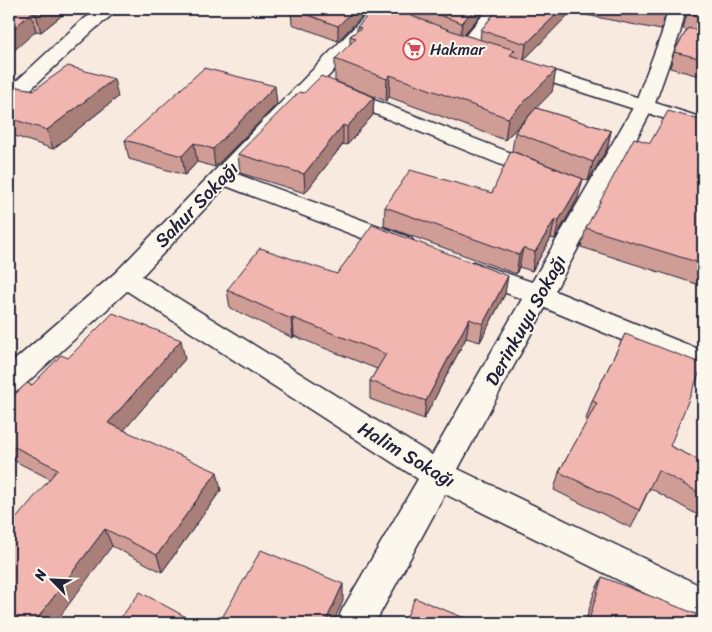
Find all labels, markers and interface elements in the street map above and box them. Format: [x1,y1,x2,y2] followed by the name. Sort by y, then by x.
[430,35,486,64] place label: Hakmar
[402,37,426,61] supermarket icon: Hakmar
[146,153,246,255] street label: Sahur Sokağı
[476,249,575,392] street label: Derinkuyu Sokağı
[352,412,462,497] street label: Halim Sokağı
[28,554,78,604] north arrow
[27,565,54,585] text: N

